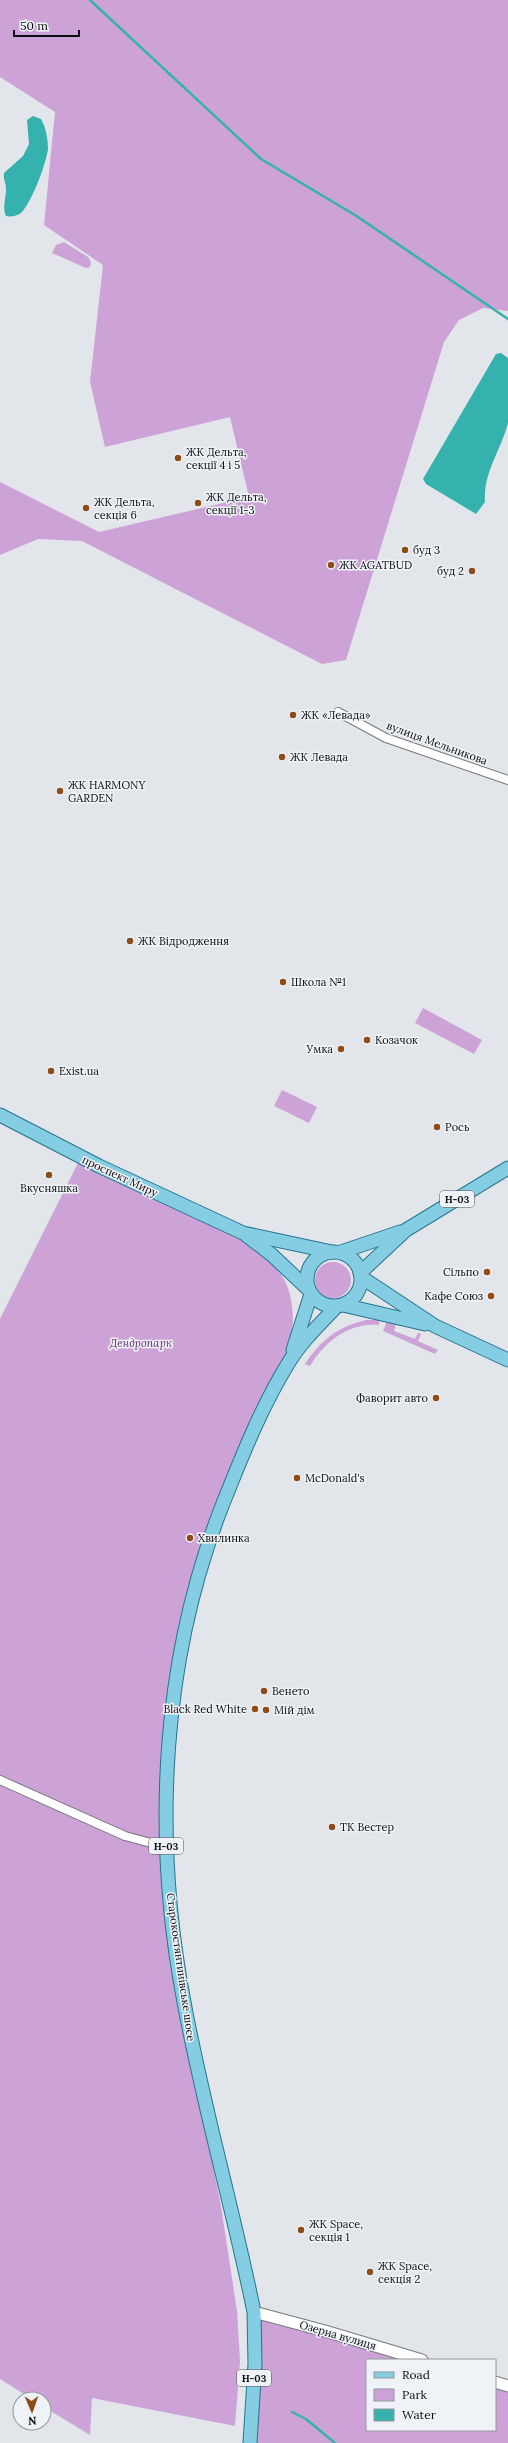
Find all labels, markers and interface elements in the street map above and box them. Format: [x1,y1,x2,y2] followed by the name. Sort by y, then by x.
[14,12,79,38] scale bar
[20,18,48,33] text: 50 m
[186,445,247,472] place label: ЖК Дельта, секції 4 і 5
[173,453,183,463] marker: ЖК Дельта, секції 4 і 5
[206,490,267,517] place label: ЖК Дельта, секції 1-3
[94,495,155,522] place label: ЖК Дельта, секція 6
[193,498,203,508] marker: ЖК Дельта, секції 1-3
[81,503,91,513] marker: ЖК Дельта, секція 6
[413,543,440,557] place label: буд 3
[400,545,410,555] marker: буд 3
[339,558,412,572] place label: ЖК AGATBUD
[326,560,336,570] marker: ЖК AGATBUD
[437,564,464,578] place label: буд 2
[467,566,477,576] marker: буд 2
[301,708,371,722] place label: ЖК «Левада»
[288,710,298,720] marker: ЖК «Левада»
[385,718,490,768] street label: вулиця Мельникова
[290,750,348,764] place label: ЖК Левада
[277,752,287,762] marker: ЖК Левада
[68,778,146,805] place label: ЖК HARMONY GARDEN
[55,786,65,796] marker: ЖК HARMONY GARDEN
[138,934,229,948] place label: ЖК Відродження
[125,936,135,946] marker: ЖК Відродження
[291,975,346,989] place label: Школа №1
[278,977,288,987] marker: Школа №1
[375,1033,418,1047] place label: Козачок
[362,1035,372,1045] marker: Козачок
[306,1042,333,1056] place label: Умка
[336,1044,346,1054] marker: Умка
[59,1064,99,1078] place label: Exist.ua
[46,1066,56,1076] marker: Exist.ua
[445,1120,470,1134] place label: Рось
[432,1122,442,1132] marker: Рось
[80,1152,160,1200] street label: проспект Миру
[44,1170,54,1180] marker: Вкусняшка
[20,1181,78,1195] place label: Вкусняшка
[440,1191,474,1207] road number: Н-03
[443,1265,479,1279] place label: Сільпо
[482,1267,492,1277] marker: Сільпо
[424,1289,483,1303] place label: Кафе Союз
[486,1291,496,1301] marker: Кафе Союз
[109,1336,173,1350] park label: Дендропарк
[356,1391,428,1405] place label: Фаворит авто
[431,1393,441,1403] marker: Фаворит авто
[305,1471,365,1485] place label: McDonald's
[292,1473,302,1483] marker: McDonald's
[198,1531,250,1545] place label: Хвилинка
[185,1533,195,1543] marker: Хвилинка
[272,1684,310,1698] place label: Венето
[259,1686,269,1696] marker: Венето
[163,1702,247,1716] place label: Black Red White
[274,1703,315,1717] place label: Мій дім
[250,1704,260,1714] marker: Black Red White
[261,1705,271,1715] marker: Мій дім
[340,1820,394,1834] place label: ТК Вестер
[327,1822,337,1832] marker: ТК Вестер
[149,1838,183,1854] road number: Н-03
[164,1892,198,2042] street label: Старокостянтинівське шосе
[309,2217,363,2244] place label: ЖК Space, секція 1
[296,2225,306,2235] marker: ЖК Space, секція 1
[378,2259,432,2286] place label: ЖК Space, секція 2
[365,2267,375,2277] marker: ЖК Space, секція 2
[298,2317,378,2353] street label: Озерна вулиця
[366,2359,496,2431] legend
[402,2367,430,2382] text: Road
[237,2370,271,2386] road number: Н-03
[402,2387,428,2402] text: Park
[12,2391,52,2431] north arrow
[402,2407,437,2422] text: Water
[27,2414,37,2428] text: N

